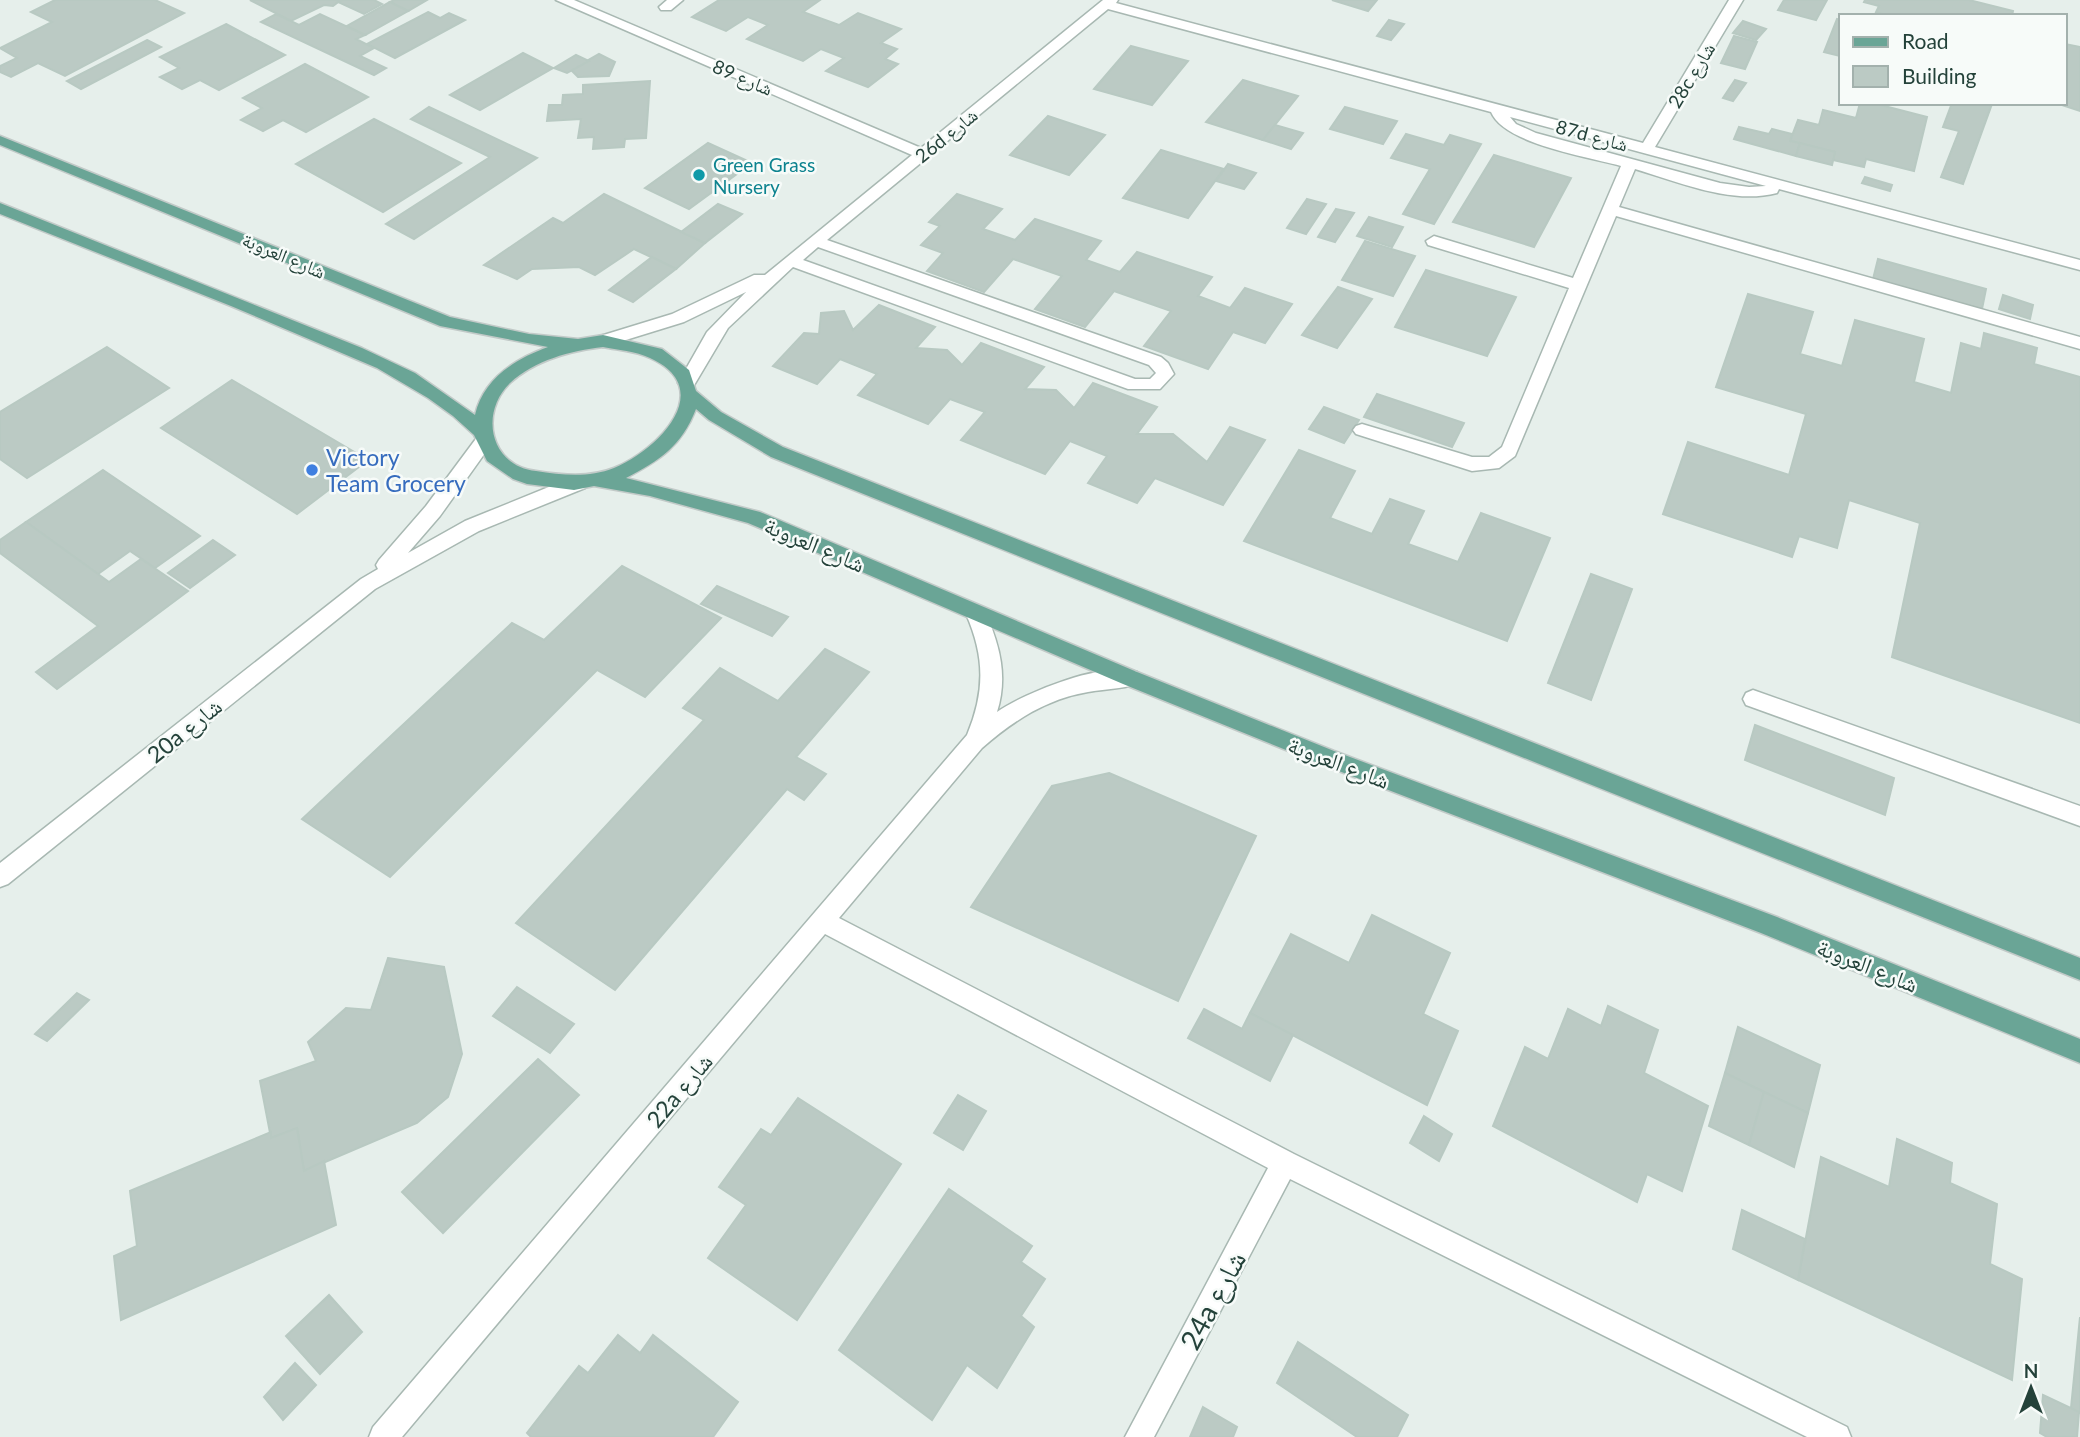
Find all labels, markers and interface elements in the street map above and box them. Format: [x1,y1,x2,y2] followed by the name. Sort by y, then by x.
[1839,14,2066,105] legend
[1902,28,1949,53] text: Road
[1663,38,1720,112] street label: 28c شارع
[709,54,777,101] street label: شارع 89
[1902,63,1977,88] text: Building
[910,103,982,168] street label: 26d شارع
[1553,114,1631,157] street label: 87d شارع
[713,153,815,198] place label: Green Grass Nursery
[691,167,707,183] marker: Green Grass Nursery
[239,227,329,284] street label: شارع العروبة
[326,443,466,497] place label: Victory Team Grocery
[304,462,320,478] marker: Victory Team Grocery
[760,510,869,579] street label: شارع العروبة
[141,692,228,770] street label: 20a شارع
[1284,730,1394,796] street label: شارع العروبة
[1813,932,1923,1000] street label: شارع العروبة
[640,1047,719,1134] street label: 22a شارع
[1172,1245,1254,1356] street label: 24a شارع
[1996,1353,2066,1423] north arrow
[2024,1359,2038,1382] text: N

